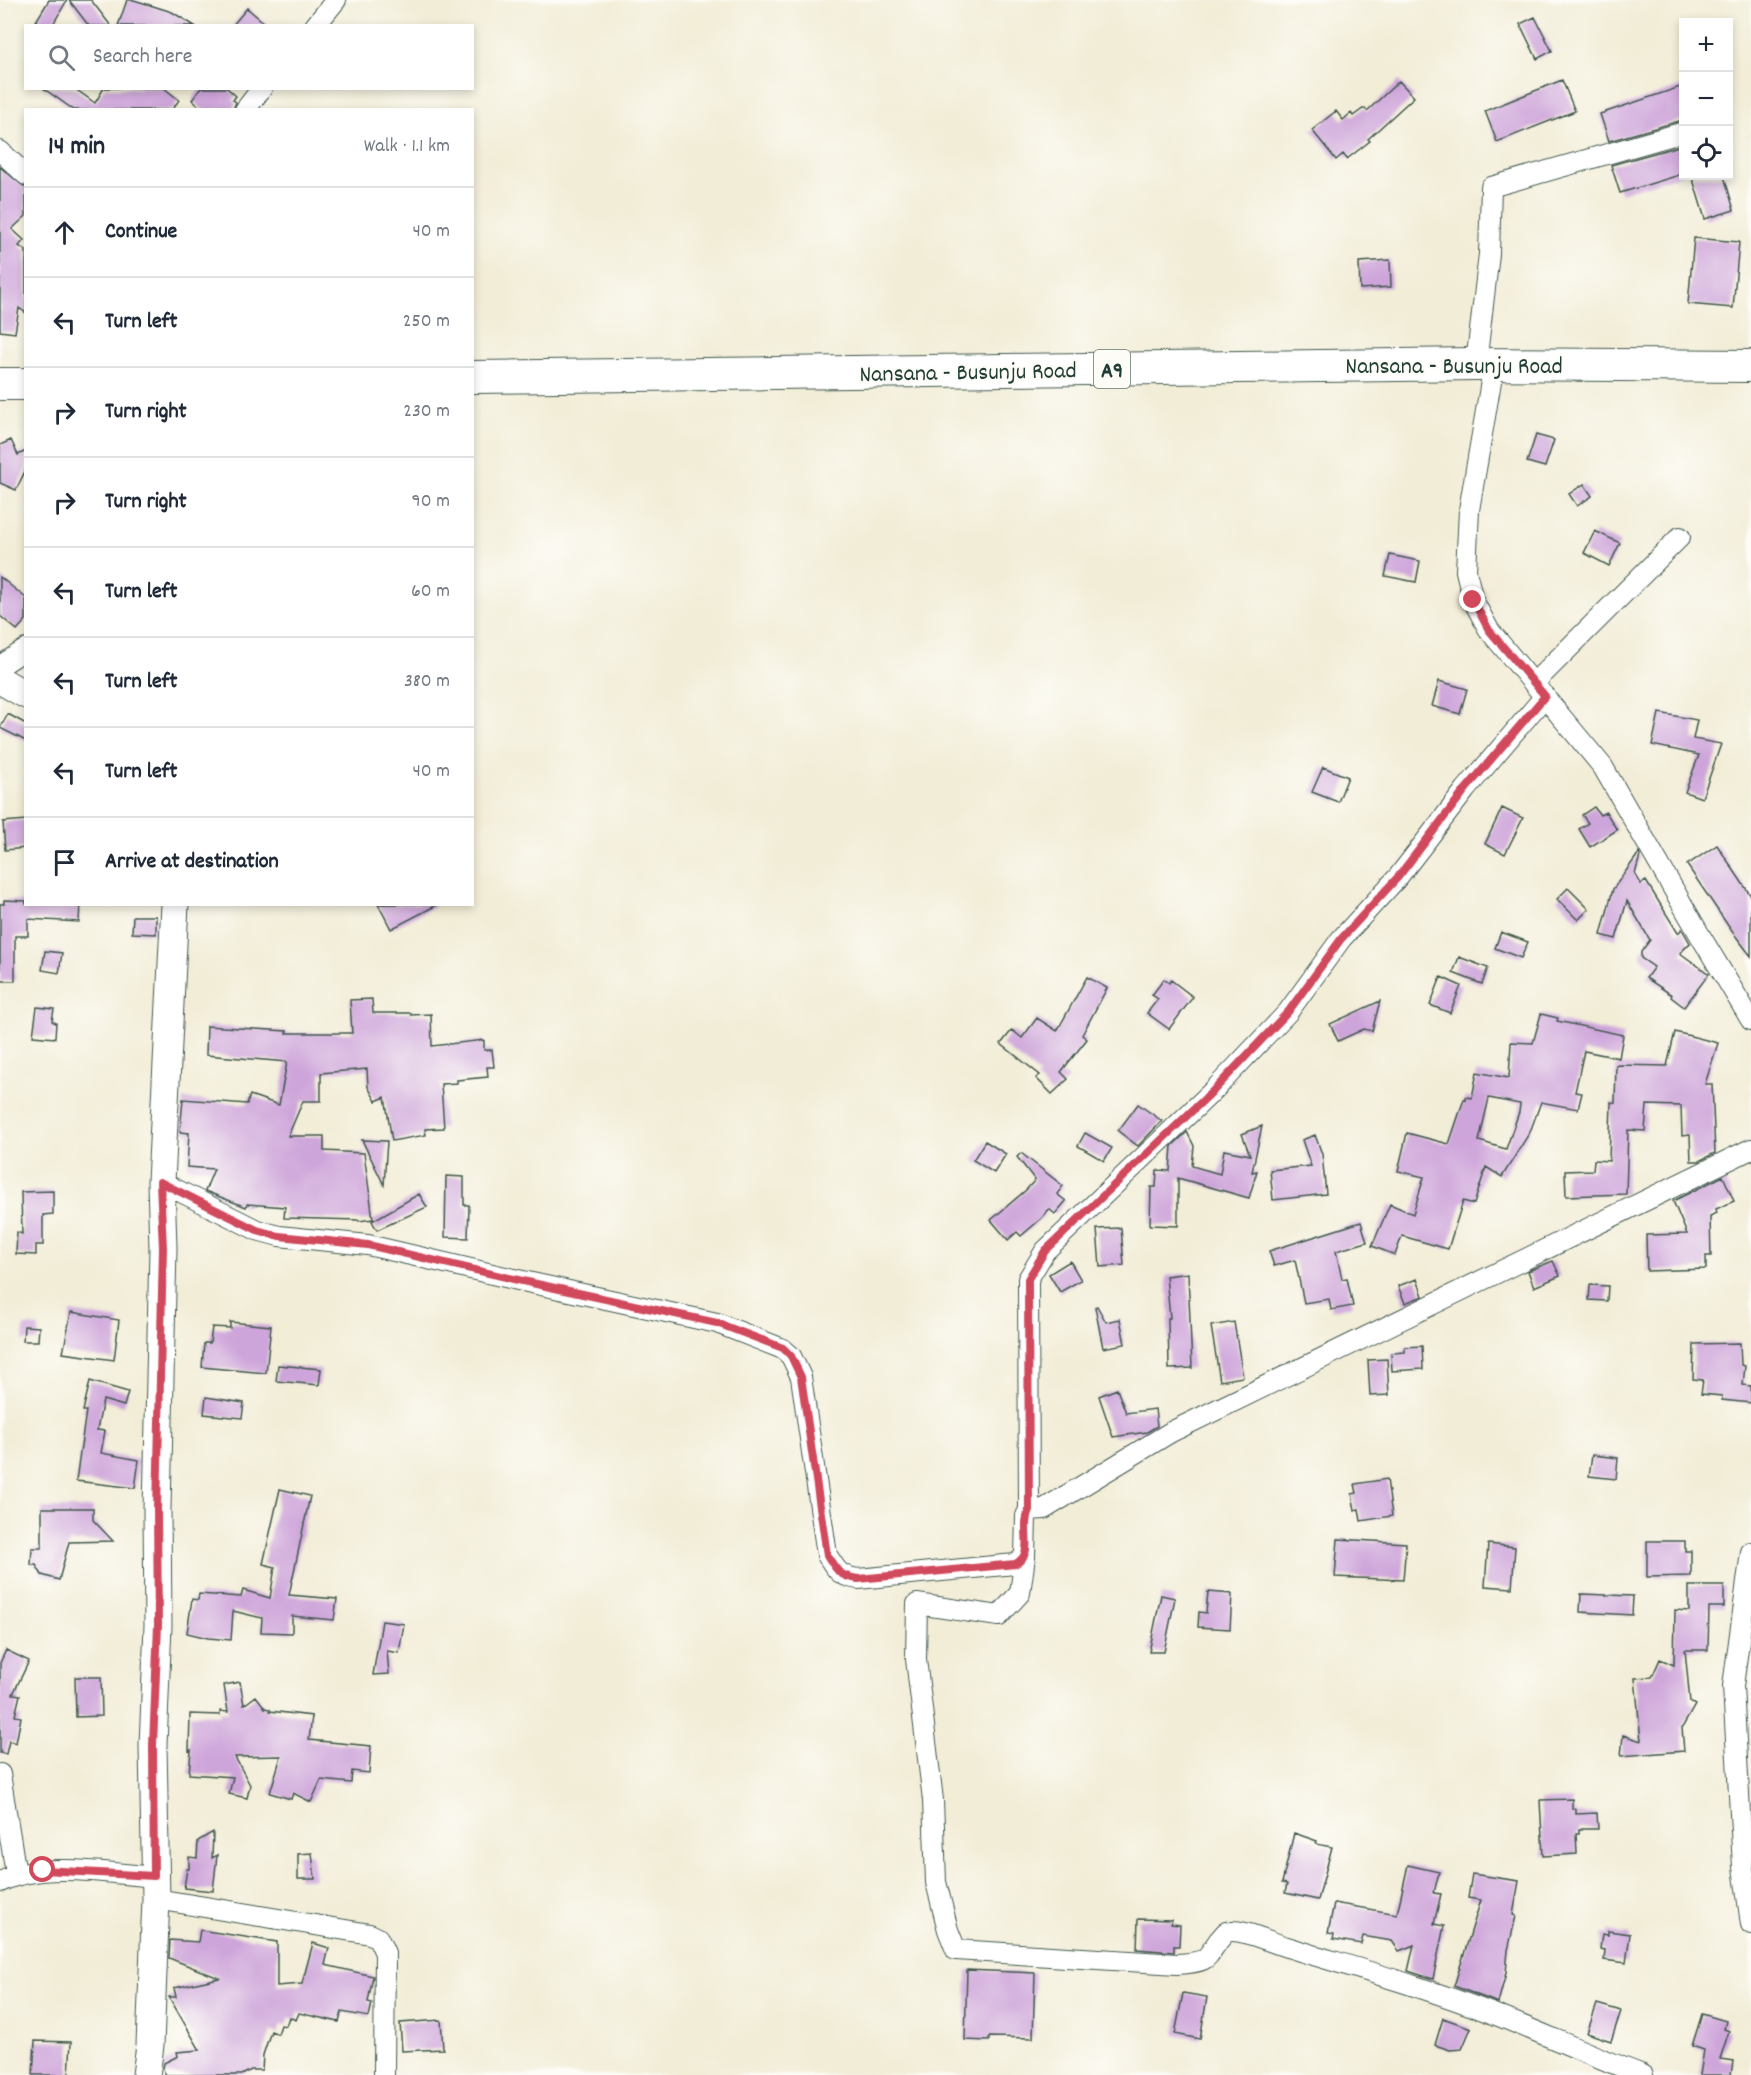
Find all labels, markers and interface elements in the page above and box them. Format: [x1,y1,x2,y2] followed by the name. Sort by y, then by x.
[1679,18,1733,180] map controls
[1679,18,1733,72] button: +
[24,24,474,90] search box
[45,41,78,74] icon: search
[93,42,192,73] text: Search here
[1679,72,1733,126] button: −
[1679,126,1733,180] button: locate
[48,129,105,166] text: 14 min
[364,133,450,161] text: Walk · 1.1 km
[48,216,81,249] icon: ahead
[105,217,177,248] text: Continue
[412,218,450,246] text: 40 m
[48,306,81,339] icon: left
[105,307,177,338] text: Turn left
[403,308,450,336] text: 250 m
[1094,350,1130,388] road number: A9
[1345,351,1563,385] street label: Nansana - Busunju Road
[859,355,1077,393] street label: Nansana - Busunju Road
[48,396,81,429] icon: right
[105,397,187,428] text: Turn right
[403,398,450,426] text: 230 m
[48,486,81,519] icon: right
[105,487,187,518] text: Turn right
[412,488,450,516] text: 90 m
[48,576,81,609] icon: left
[105,577,177,608] text: Turn left
[411,578,450,606] text: 60 m
[1459,586,1485,612] route end
[48,666,81,699] icon: left
[105,667,177,698] text: Turn left
[404,668,450,696] text: 380 m
[48,756,81,789] icon: left
[105,757,177,788] text: Turn left
[412,758,450,786] text: 40 m
[48,846,81,879] icon: arrive
[105,847,279,878] text: Arrive at destination
[29,1856,55,1882] route start

